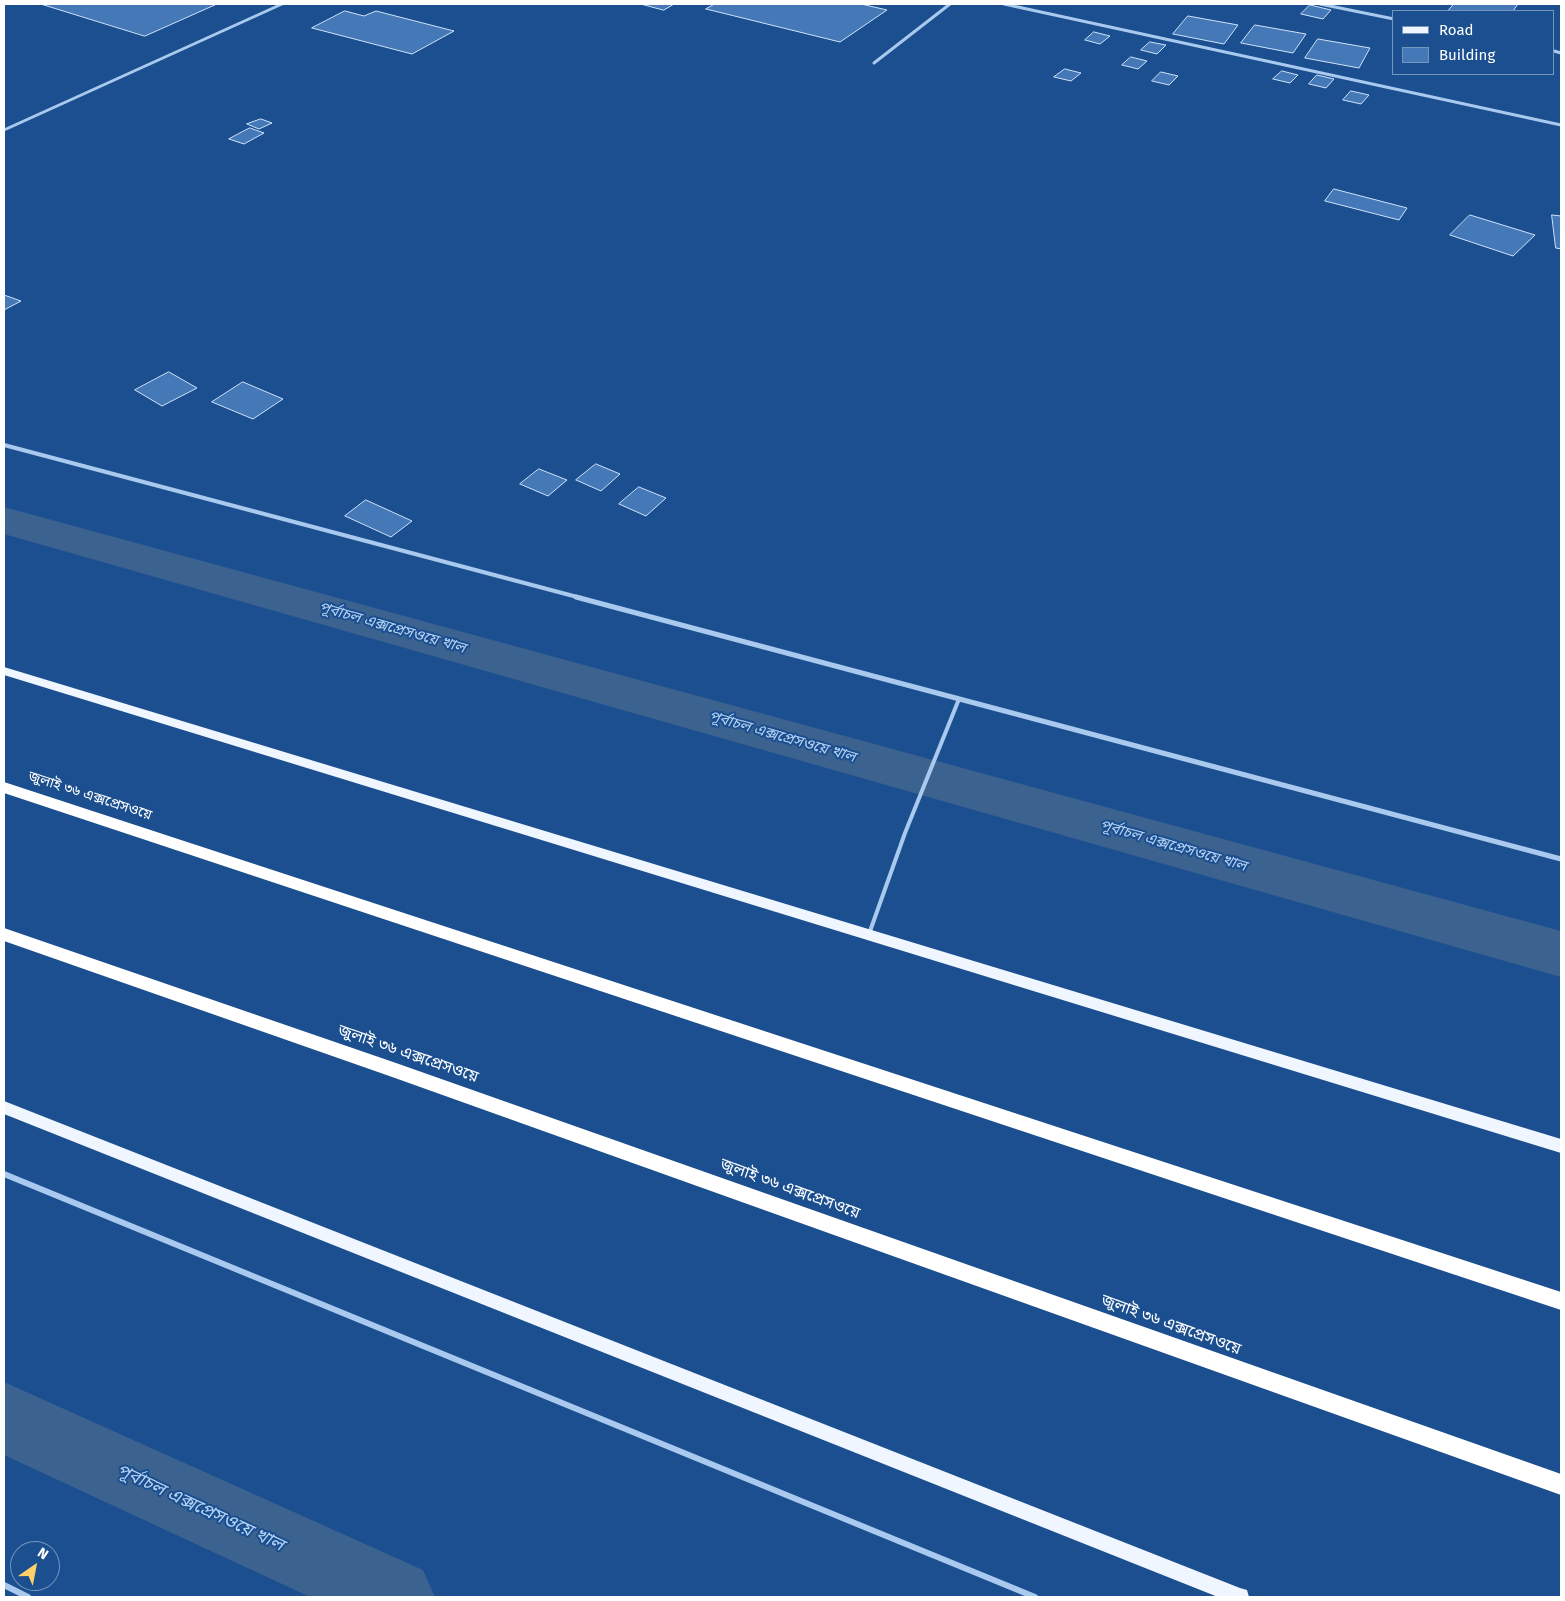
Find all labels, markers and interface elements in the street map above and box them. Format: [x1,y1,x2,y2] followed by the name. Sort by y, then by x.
[1392,10,1555,75] legend
[1439,21,1474,39] text: Road
[1439,46,1495,64] text: Building
[317,598,467,658] water label: পূর্বাচল এক্সপ্রেসওয়ে খাল
[707,707,857,767] water label: পূর্বাচল এক্সপ্রেসওয়ে খাল
[26,768,154,824] street label: জুলাই ৩৬ এক্সপ্রেসওয়ে
[1098,816,1248,876] water label: পূর্বাচল এক্সপ্রেসওয়ে খাল
[335,1021,481,1087] street label: জুলাই ৩৬ এক্সপ্রেসওয়ে
[718,1155,862,1223] street label: জুলাই ৩৬ এক্সপ্রেসওয়ে
[1099,1291,1243,1359] street label: জুলাই ৩৬ এক্সপ্রেসওয়ে
[113,1460,287,1556] water label: পূর্বাচল এক্সপ্রেসওয়ে খাল
[10,1541,60,1591] north arrow
[34,1544,51,1563] text: N

